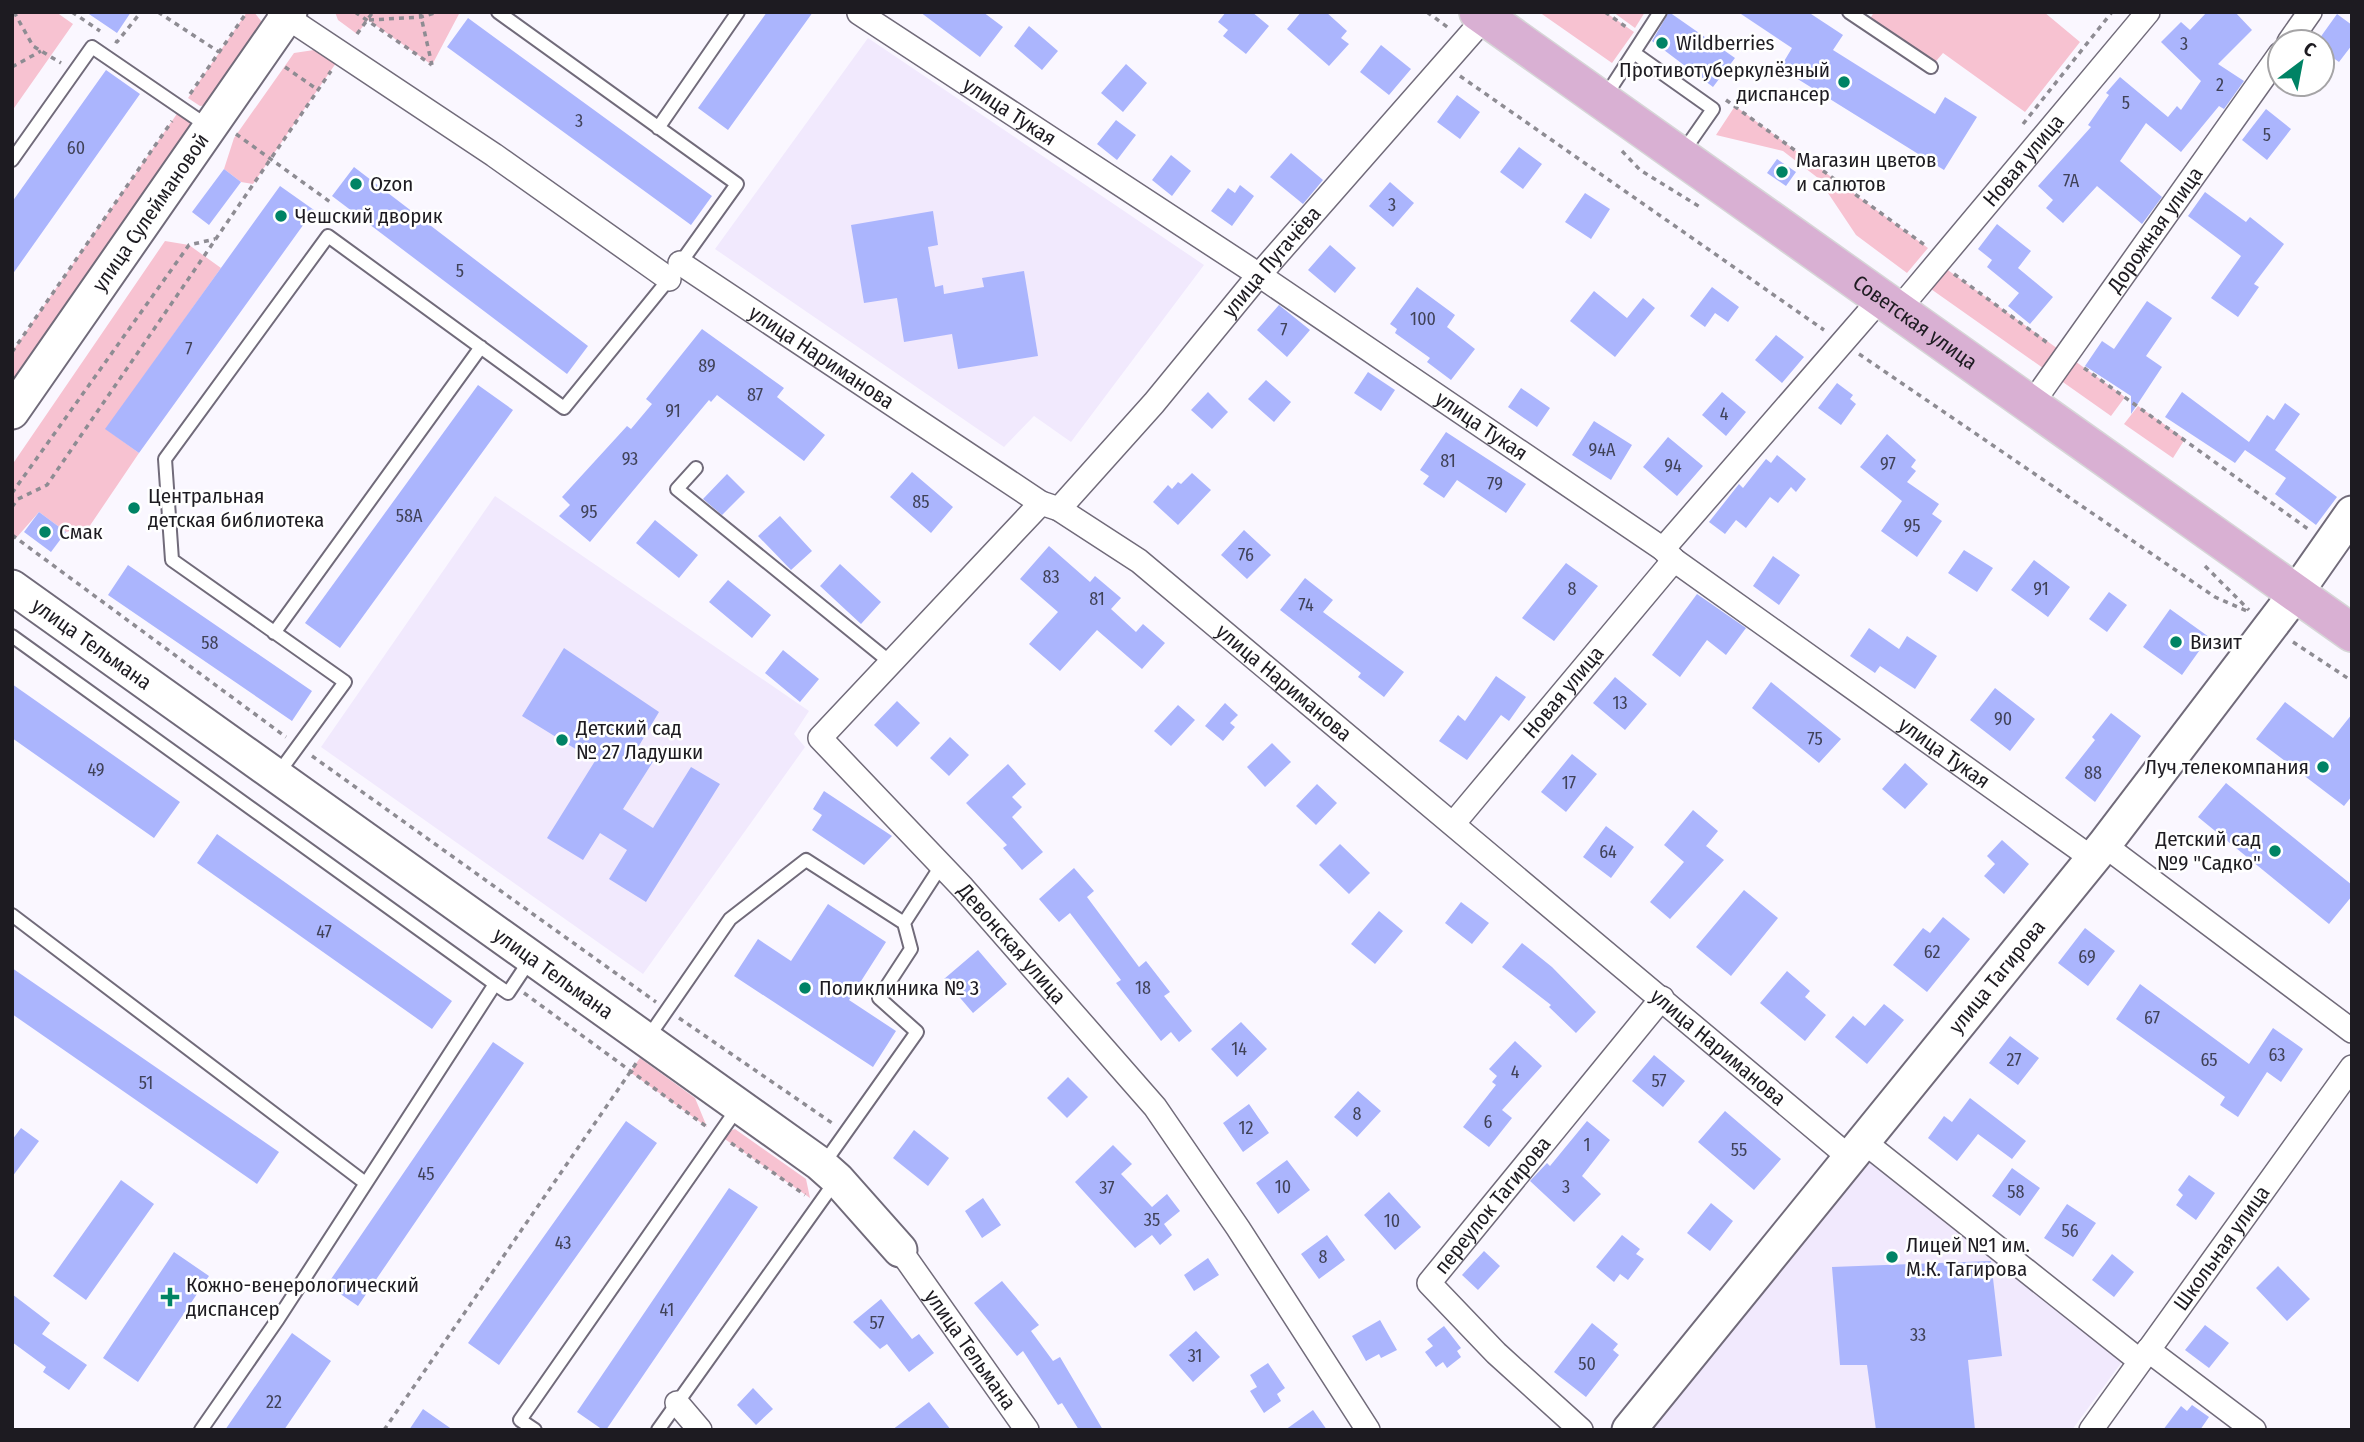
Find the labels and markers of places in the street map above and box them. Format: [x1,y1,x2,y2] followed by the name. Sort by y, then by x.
[1676,30,1775,56] place label: Wildberries
[1654,35,1670,51] marker: Wildberries
[1619,57,1830,107] place label: Противотуберкулёзный диспансер
[1836,74,1852,90] marker: Противотуберкулёзный диспансер
[1796,147,1937,197] place label: Магазин цветов и салютов
[1774,164,1790,180] marker: Магазин цветов и салютов
[370,171,413,197] place label: Ozon
[348,176,364,192] marker: Ozon
[295,203,443,229] place label: Чешский дворик
[273,208,289,224] marker: Чешский дворик
[148,483,324,533] place label: Центральная детская библиотека
[126,500,142,516] marker: Центральная детская библиотека
[59,519,103,545] place label: Смак
[37,524,53,540] marker: Смак
[2190,629,2242,655] place label: Визит
[2168,634,2184,650] marker: Визит
[575,715,703,765] place label: Детский сад № 27 Ладушки
[554,732,570,748] marker: Детский сад № 27 Ладушки
[2145,754,2309,780] place label: Луч телекомпания
[2315,759,2331,775] marker: Луч телекомпания
[2154,826,2261,876] place label: Детский сад №9 "Садко"
[2267,843,2283,859] marker: Детский сад №9 "Садко"
[819,975,979,1001] place label: Поликлиника № 3
[797,980,813,996] marker: Поликлиника № 3
[1906,1232,2030,1282] place label: Лицей №1 им. М.К. Тагирова
[1884,1249,1900,1265] marker: Лицей №1 им. М.К. Тагирова
[186,1272,419,1322] place label: Кожно-венерологический диспансер
[160,1287,180,1307] marker: Кожно-венерологический диспансер

